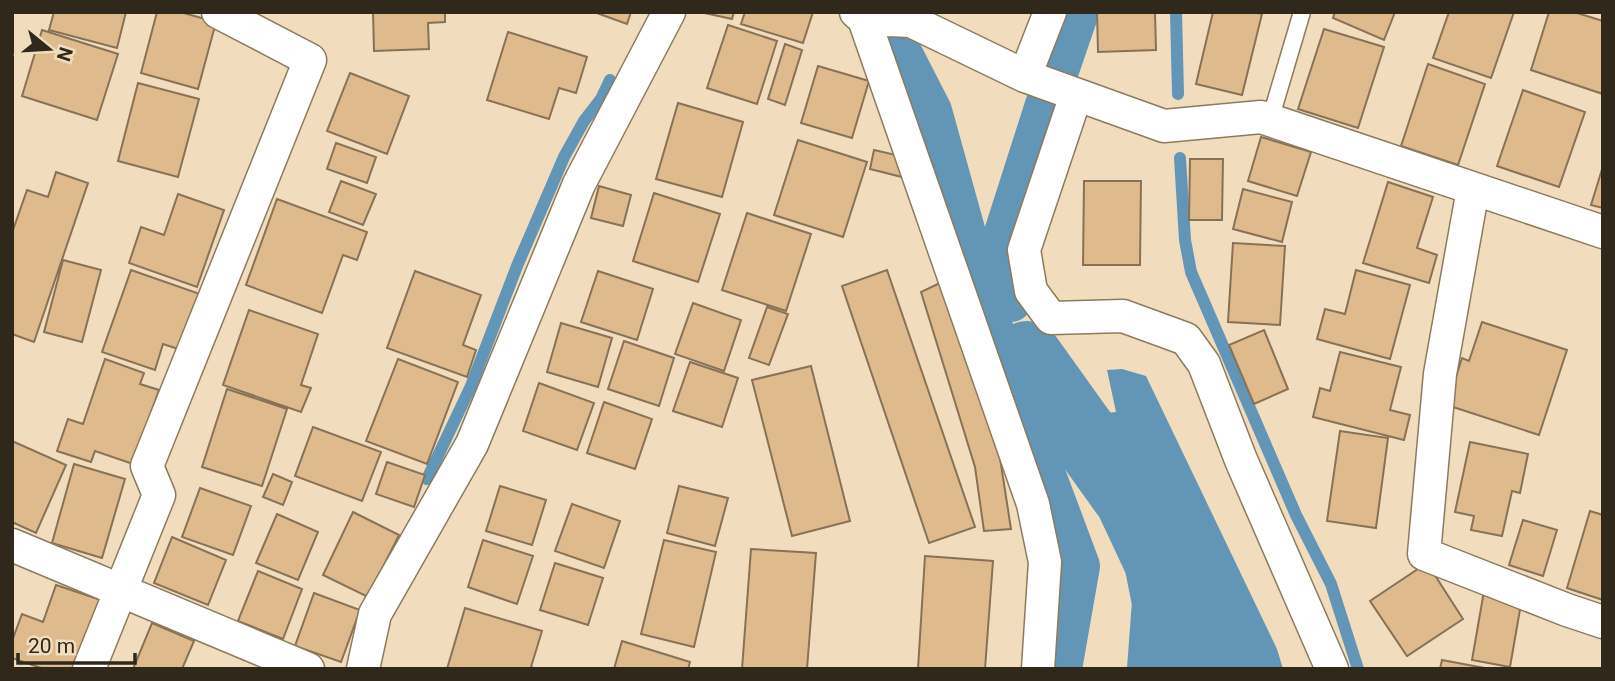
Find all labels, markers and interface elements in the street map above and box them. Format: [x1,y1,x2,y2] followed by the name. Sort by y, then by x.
[14,14,84,84] north arrow
[52,44,78,64] text: N
[18,622,135,666] scale bar
[28,634,75,658] text: 20 m

